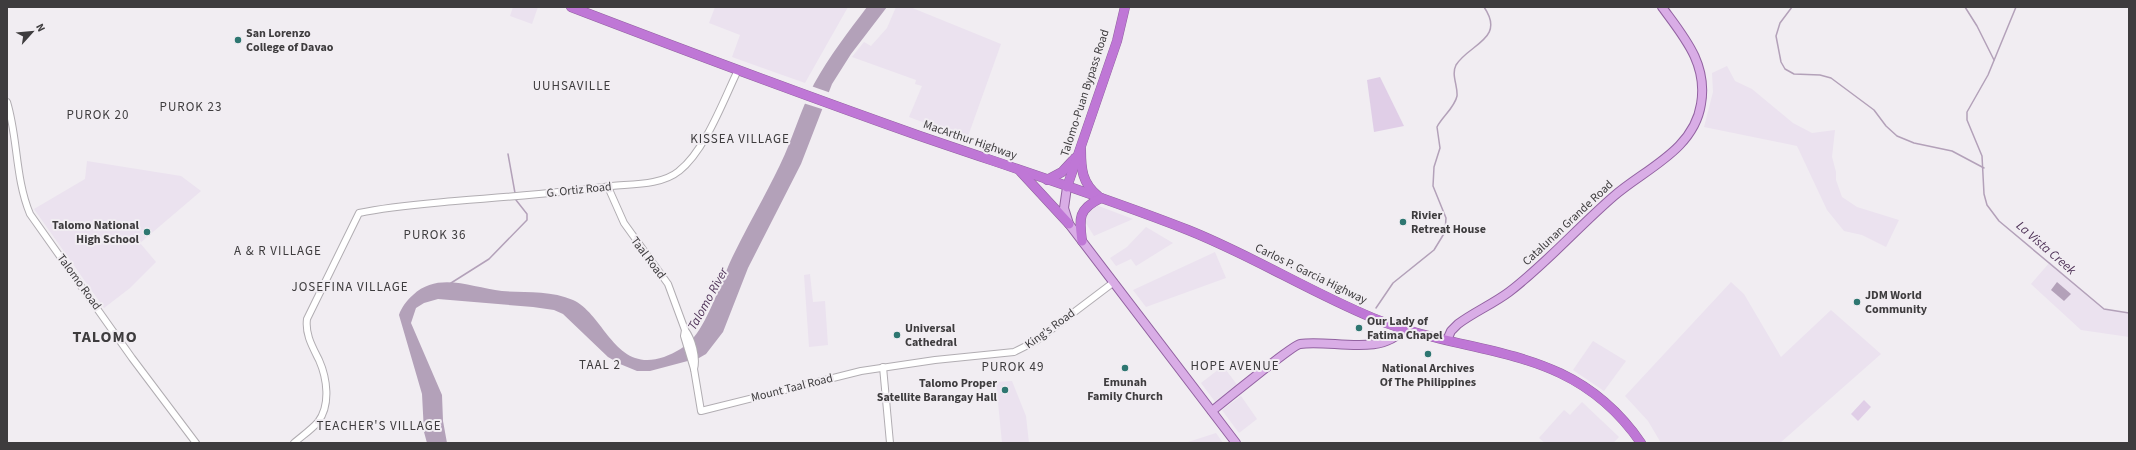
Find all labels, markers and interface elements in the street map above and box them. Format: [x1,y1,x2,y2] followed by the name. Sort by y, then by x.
[12,12,52,52] north arrow
[32,21,49,34] text: N
[246,25,334,56] place label: San Lorenzo College of Davao
[1056,27,1114,159] street label: Talomo-Puan Bypass Road
[233,35,243,45] marker: San Lorenzo College of Davao
[533,77,611,95] district label: UUHSAVILLE
[160,98,222,116] district label: PUROK 23
[67,106,129,124] district label: PUROK 20
[921,116,1020,164] street label: MacArthur Highway
[690,130,790,148] district label: KISSEA VILLAGE
[1519,176,1617,270] street label: Catalunan Grande Road
[546,178,612,202] street label: G. Ortiz Road
[1411,207,1486,238] place label: Rivier Retreat House
[52,217,140,248] place label: Talomo National High School
[1398,217,1408,227] marker: Rivier Retreat House
[2012,217,2080,280] water label: La Vista Creek
[404,226,466,244] district label: PUROK 36
[142,227,152,237] marker: Talomo National High School
[627,233,669,283] street label: Taal Road
[1252,239,1370,309] street label: Carlos P. Garcia Highway
[234,242,322,260] district label: A & R VILLAGE
[53,250,105,314] street label: Talomo Road
[683,264,733,334] water label: Talomo River
[291,278,409,296] district label: JOSEFINA VILLAGE
[1865,287,1928,318] place label: JDM World Community
[1852,297,1862,307] marker: JDM World Community
[1021,305,1079,353] street label: King's Road
[1367,313,1443,344] place label: Our Lady of Fatima Chapel
[905,320,957,351] place label: Universal Cathedral
[1354,323,1364,333] marker: Our Lady of Fatima Chapel
[72,326,138,348] district label: TALOMO
[892,330,902,340] marker: Universal Cathedral
[1423,349,1433,359] marker: National Archives Of The Philippines
[579,356,621,374] district label: TAAL 2
[1191,357,1280,375] district label: HOPE AVENUE
[982,358,1044,376] district label: PUROK 49
[1380,360,1476,391] place label: National Archives Of The Philippines
[1120,363,1130,373] marker: Emunah Family Church
[749,370,835,406] street label: Mount Taal Road
[1087,374,1163,405] place label: Emunah Family Church
[877,375,998,406] place label: Talomo Proper Satellite Barangay Hall
[1000,385,1010,395] marker: Talomo Proper Satellite Barangay Hall
[316,417,442,435] district label: TEACHER'S VILLAGE

